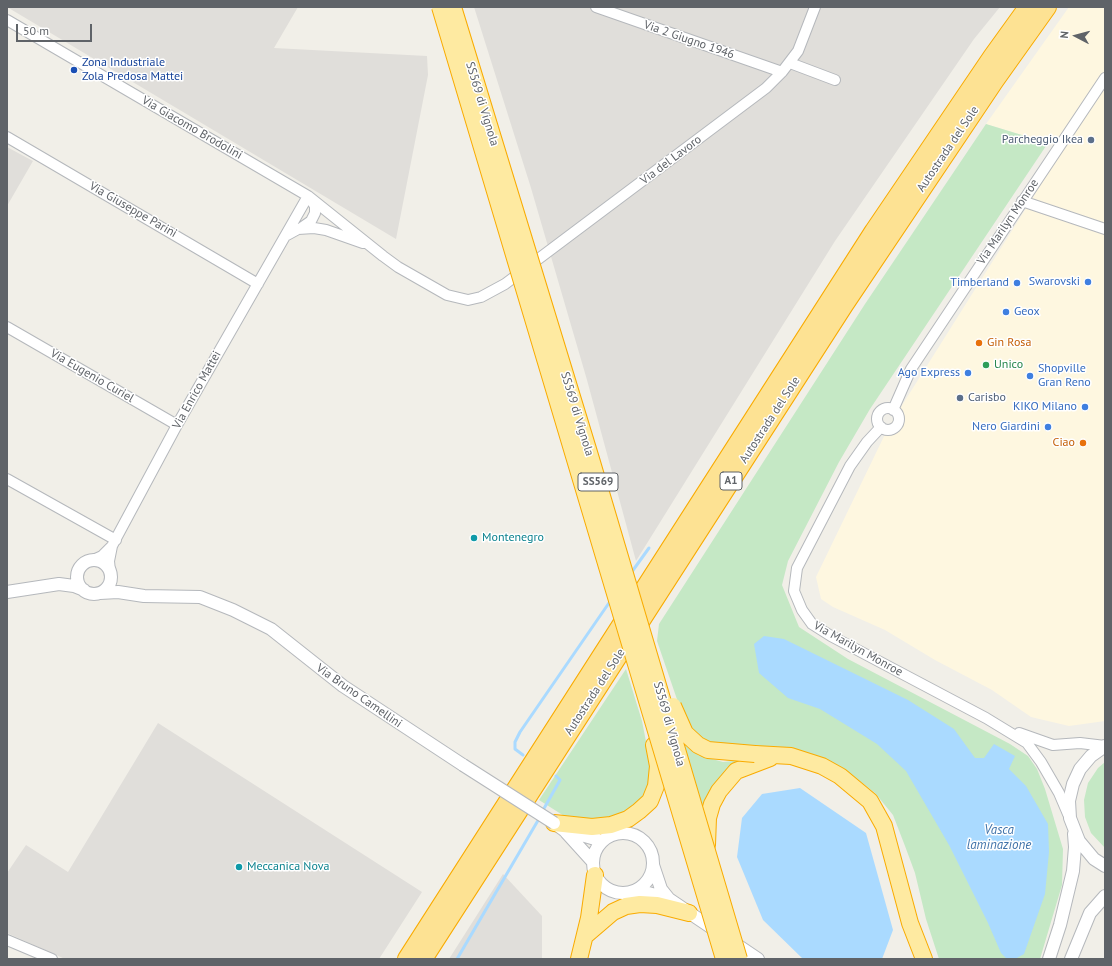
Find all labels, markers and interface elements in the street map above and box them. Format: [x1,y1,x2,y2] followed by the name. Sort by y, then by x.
[18,16,94,42] scale bar
[1056,16,1096,56] north arrow
[642,18,736,62] street label: Via 2 Giugno 1946
[23,23,49,38] text: 50 m
[1057,30,1071,39] text: N
[82,56,183,84] place label: Zona Industriale Zola Predosa Mattei
[462,60,502,148] street label: SS569 di Vignola
[69,65,79,75] marker: Zona Industriale Zola Predosa Mattei
[139,93,245,163] street label: Via Giacomo Brodolini
[914,103,982,195] street label: Autostrada del Sole
[638,132,704,188] street label: Via del Lavoro
[1002,133,1083,147] place label: Parcheggio Ikea
[1086,135,1096,145] marker: Parcheggio Ikea
[974,177,1042,267] street label: Via Marilyn Monroe
[87,179,179,241] street label: Via Giuseppe Parini
[1029,275,1080,289] place label: Swarovski
[950,276,1009,290] place label: Timberland
[1083,277,1093,287] marker: Swarovski
[1012,278,1022,288] marker: Timberland
[1014,305,1040,319] place label: Geox
[1001,307,1011,317] marker: Geox
[987,336,1031,350] place label: Gin Rosa
[974,338,984,348] marker: Gin Rosa
[48,346,136,406] street label: Via Eugenio Curiel
[170,348,224,432] street label: Via Enrico Mattei
[994,358,1023,372] place label: Unico
[981,360,991,370] marker: Unico
[1038,362,1091,390] place label: Shopville Gran Reno
[898,366,960,380] place label: Ago Express
[963,368,973,378] marker: Ago Express
[557,370,597,458] street label: SS569 di Vignola
[1025,371,1035,381] marker: Shopville Gran Reno
[737,374,803,466] street label: Autostrada del Sole
[968,391,1006,405] place label: Carisbo
[955,393,965,403] marker: Carisbo
[1013,400,1077,414] place label: KIKO Milano
[1080,402,1090,412] marker: KIKO Milano
[972,420,1040,434] place label: Nero Giardini
[1043,422,1053,432] marker: Nero Giardini
[1053,436,1075,450] place label: Ciao
[1078,438,1088,448] marker: Ciao
[720,472,742,490] road number: A1
[578,473,618,491] road number: SS569
[482,531,544,545] place label: Montenegro
[469,533,479,543] marker: Montenegro
[811,618,905,680] street label: Via Marilyn Monroe
[562,646,628,738] street label: Autostrada del Sole
[313,661,405,731] street label: Via Bruno Camellini
[650,680,688,768] street label: SS569 di Vignola
[967,822,1031,853] water label: Vasca laminazione
[247,860,329,874] place label: Meccanica Nova
[234,862,244,872] marker: Meccanica Nova

